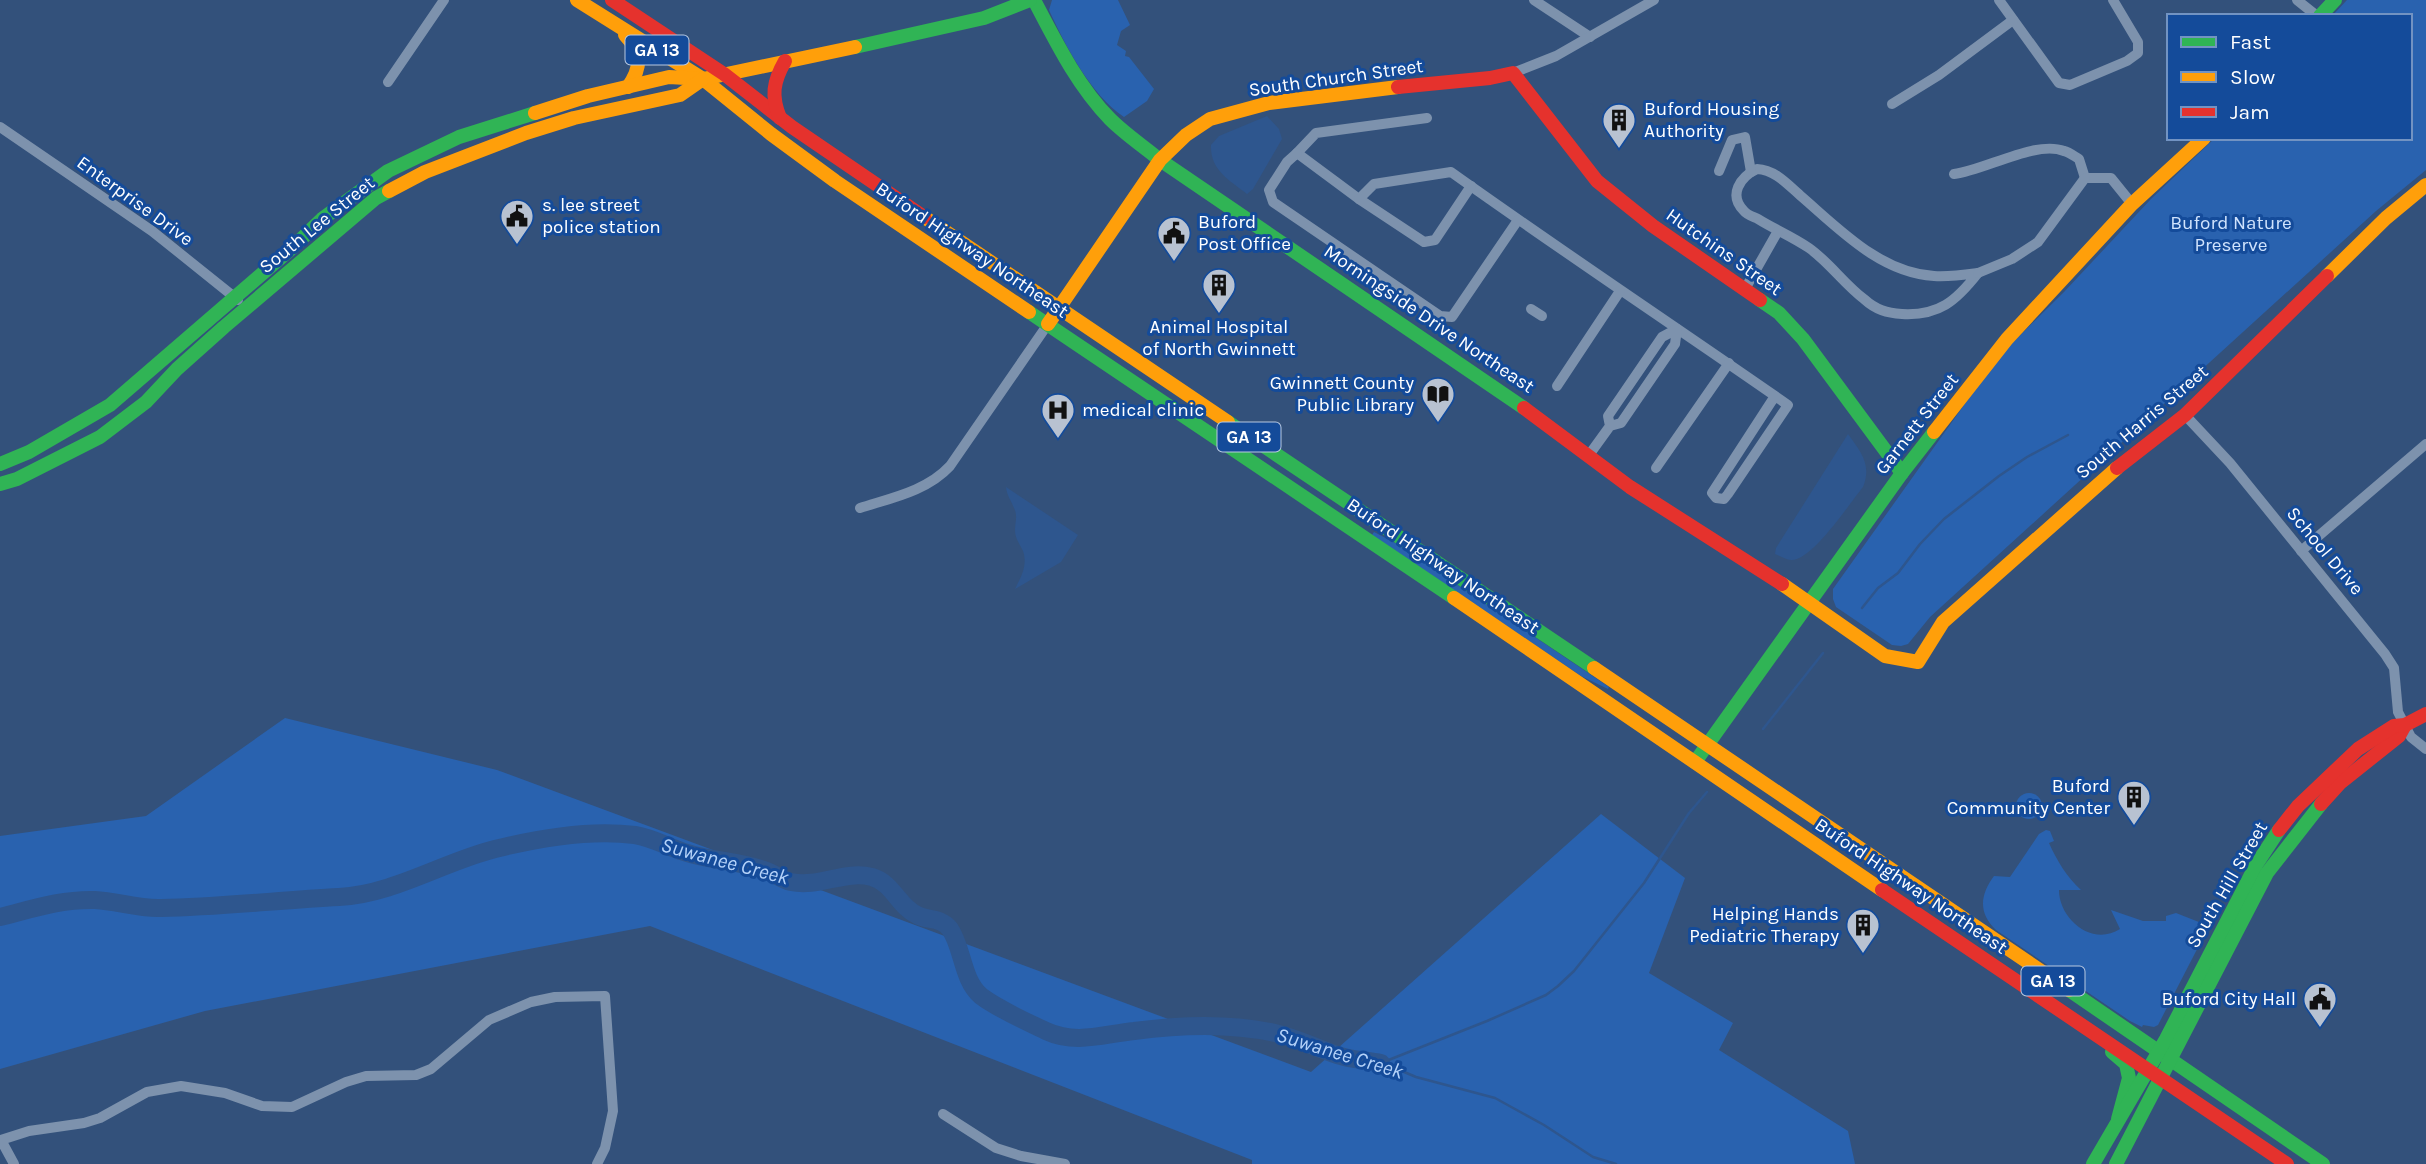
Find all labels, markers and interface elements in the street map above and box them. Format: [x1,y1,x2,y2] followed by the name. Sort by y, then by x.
[2167,14,2412,140] legend
[2230,30,2271,54] text: Fast
[626,36,688,64] road number: GA 13
[1247,55,1425,101] street label: South Church Street
[2230,65,2275,89] text: Slow
[1644,98,1780,142] place label: Buford Housing Authority
[2230,100,2270,124] text: Jam
[1600,101,1638,150] building icon: Buford Housing Authority
[73,151,197,251] street label: Enterprise Drive
[255,172,379,278] street label: South Lee Street
[872,177,1072,323] street label: Buford Highway Northeast
[542,194,661,238] place label: s. lee street police station
[498,197,536,246] public building icon: s. lee street police station
[1662,204,1786,300] street label: Hutchins Street
[1198,211,1291,255] place label: Buford Post Office
[2170,212,2292,256] park label: Buford Nature Preserve
[1155,214,1193,263] public building icon: Buford Post Office
[1320,240,1538,398] street label: Morningside Drive Northeast
[1200,266,1238,315] building icon: Animal Hospital of North Gwinnett
[1142,316,1296,360] place label: Animal Hospital of North Gwinnett
[2071,360,2213,484] street label: South Harris Street
[1871,369,1963,479] street label: Garnett Street
[1270,372,1414,416] place label: Gwinnett County Public Library
[1419,375,1457,424] library icon: Gwinnett County Public Library
[1039,391,1077,440] hospital icon: medical clinic
[1082,399,1204,421] place label: medical clinic
[1218,422,1280,452] road number: GA 13
[1343,493,1543,639] street label: Buford Highway Northeast
[2282,503,2368,599] street label: School Drive
[1947,775,2110,819] place label: Buford Community Center
[2115,778,2153,827] building icon: Buford Community Center
[1811,813,2011,959] street label: Buford Highway Northeast
[2182,818,2272,952] street label: South Hill Street
[658,832,792,890] water label: Suwanee Creek
[1689,903,1839,947] place label: Helping Hands Pediatric Therapy
[1844,906,1882,955] building icon: Helping Hands Pediatric Therapy
[2022,966,2084,996] road number: GA 13
[2301,980,2339,1029] public building icon: Buford City Hall
[2162,988,2296,1010] place label: Buford City Hall
[1274,1022,1407,1084] water label: Suwanee Creek

